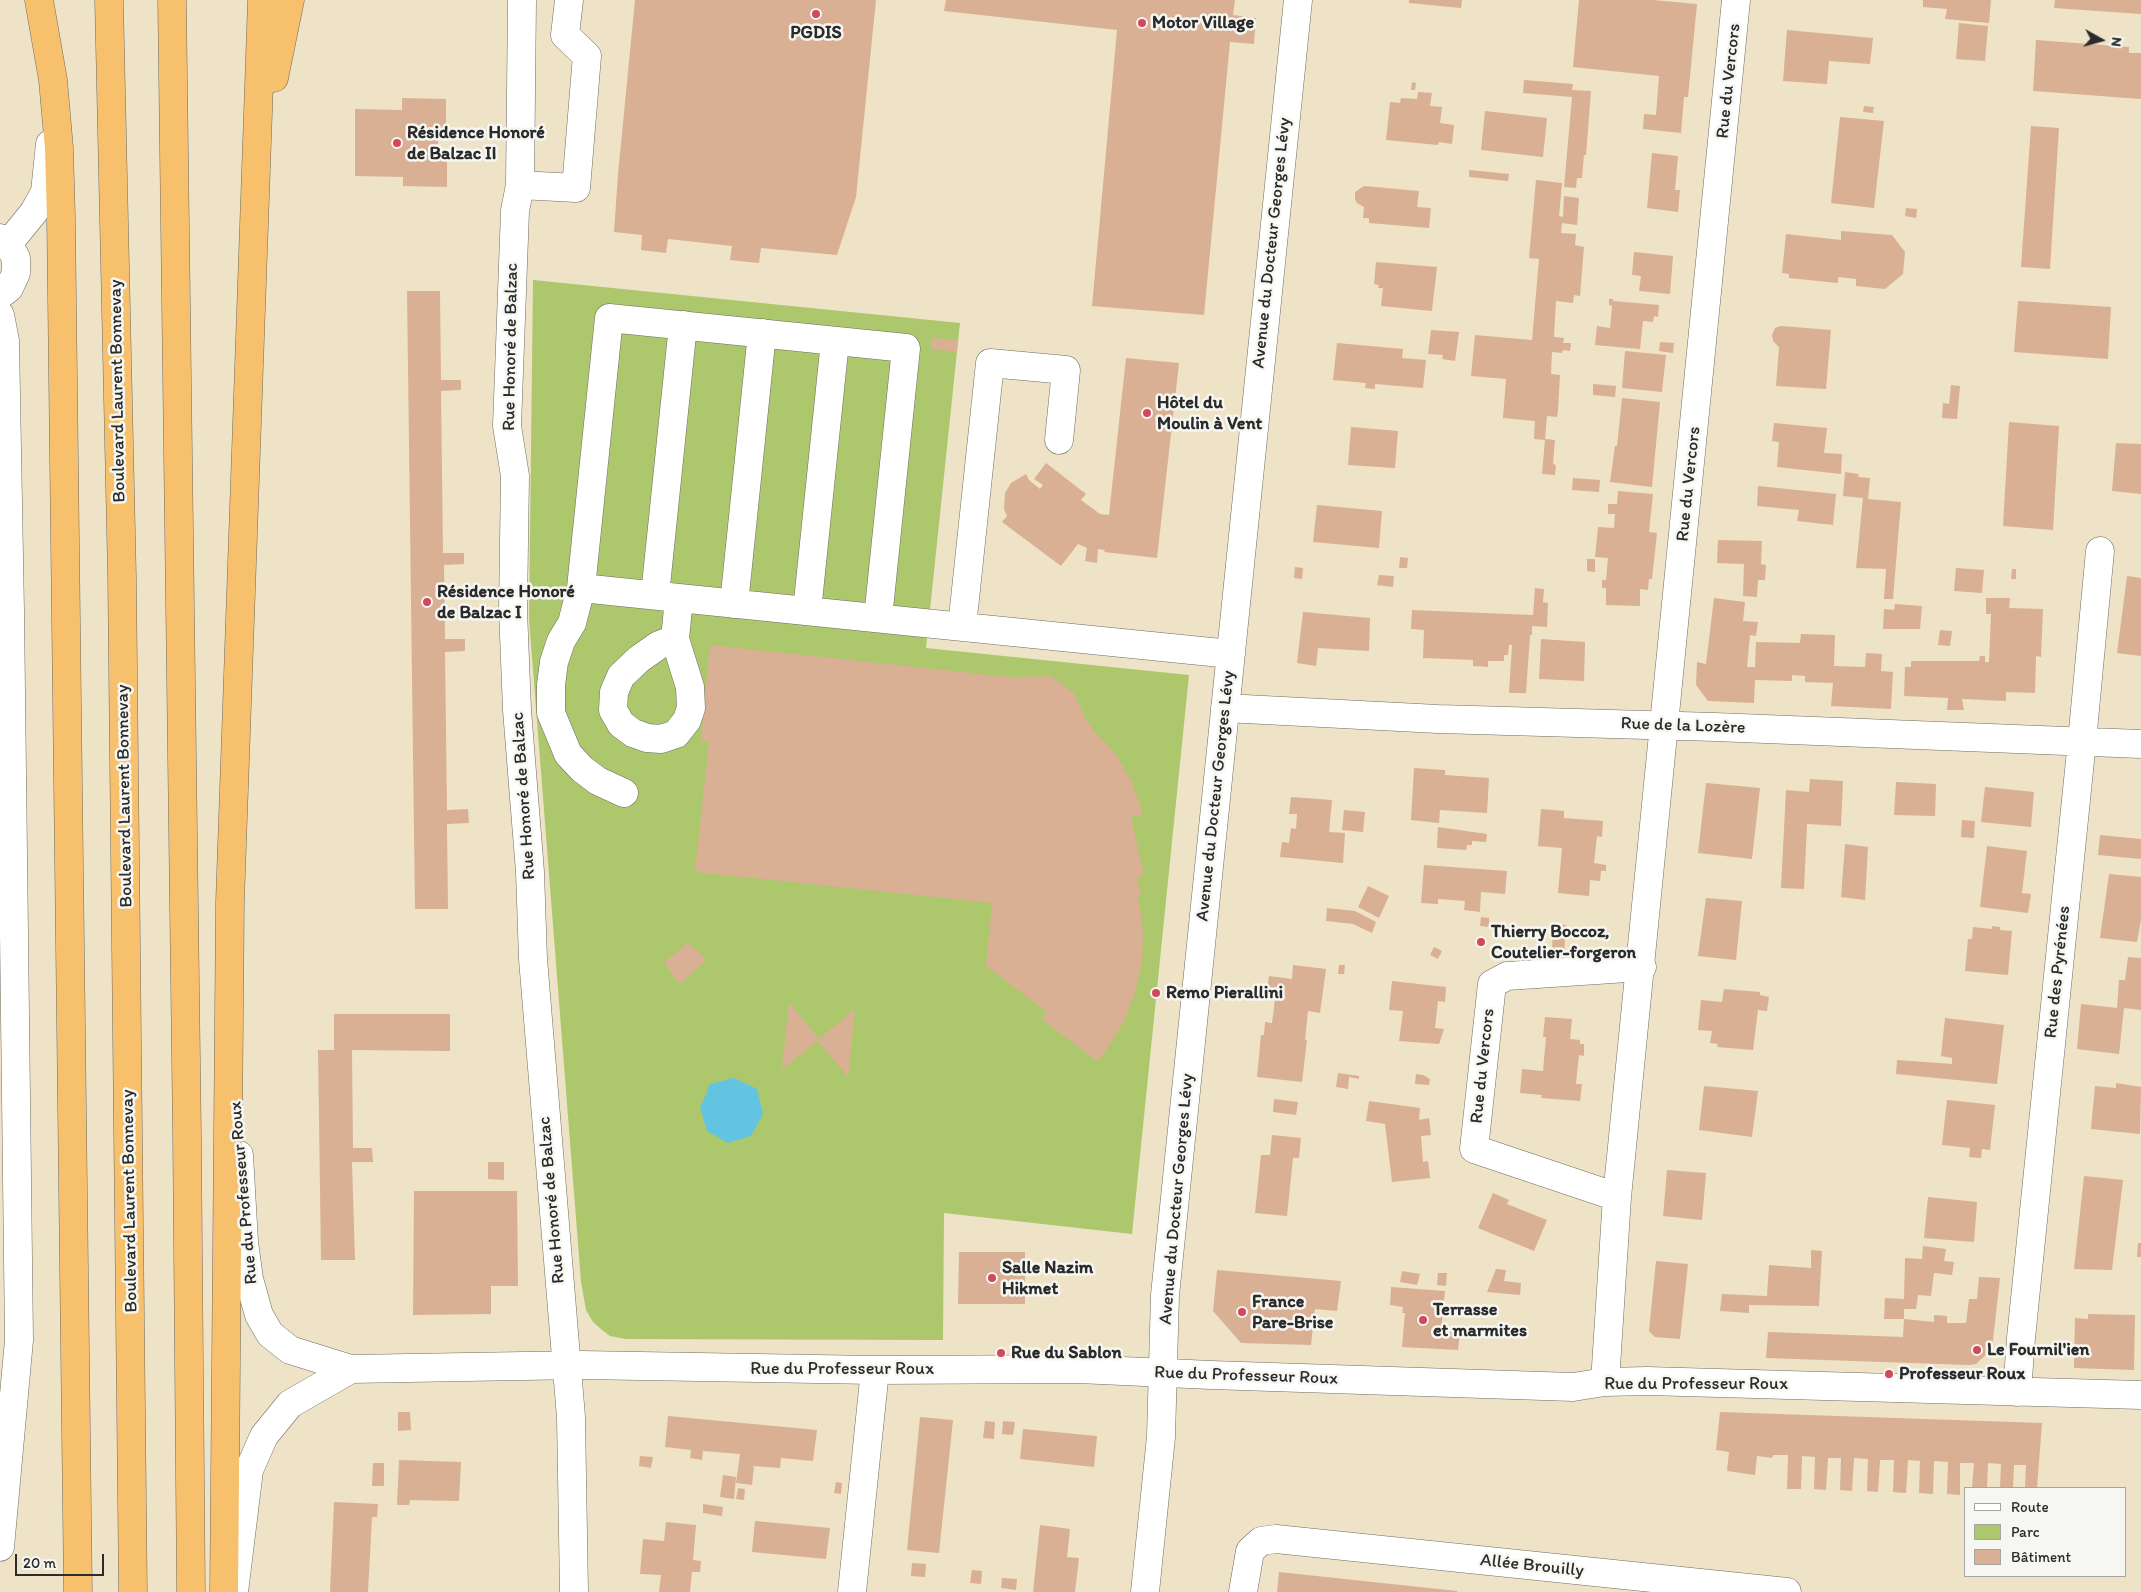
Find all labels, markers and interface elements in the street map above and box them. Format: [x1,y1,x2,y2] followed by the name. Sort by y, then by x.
[810,8,822,20] marker: PGDIS
[1152,12,1254,34] place label: Motor Village
[2076,15,2126,65] north arrow
[1136,17,1148,29] marker: Motor Village
[790,22,842,44] place label: PGDIS
[1712,22,1746,140] street label: Rue du Vercors
[2107,36,2125,48] text: N
[1248,117,1296,369] street label: Avenue du Docteur Georges Lévy
[407,122,545,164] place label: Résidence Honoré de Balzac II
[391,137,403,149] marker: Résidence Honoré de Balzac II
[499,263,523,431] street label: Rue Honoré de Balzac
[105,279,131,503] street label: Boulevard Laurent Bonnevay
[1157,392,1262,434] place label: Hôtel du Moulin à Vent
[1141,407,1153,419] marker: Hôtel du Moulin à Vent
[1672,425,1706,543] street label: Rue du Vercors
[437,581,575,624] place label: Résidence Honoré de Balzac I
[421,596,433,608] marker: Résidence Honoré de Balzac I
[1192,670,1240,922] street label: Avenue du Docteur Georges Lévy
[112,684,138,908] street label: Boulevard Laurent Bonnevay
[507,711,541,881] street label: Rue Honoré de Balzac
[1620,713,1746,739] street label: Rue de la Lozère
[2040,905,2076,1039] street label: Rue des Pyrénées
[1491,921,1636,964] place label: Thierry Boccoz, Coutelier-forgeron
[1475,936,1487,948] marker: Thierry Boccoz, Coutelier-forgeron
[1166,982,1283,1004] place label: Remo Pierallini
[1150,987,1162,999] marker: Remo Pierallini
[1466,1007,1500,1125] street label: Rue du Vercors
[1155,1073,1199,1325] street label: Avenue du Docteur Georges Lévy
[117,1089,143,1313] street label: Boulevard Laurent Bonnevay
[225,1101,263,1285] street label: Rue du Professeur Roux
[534,1115,570,1285] street label: Rue Honoré de Balzac
[1002,1257,1093,1300] place label: Salle Nazim Hikmet
[986,1272,998,1284] marker: Salle Nazim Hikmet
[1252,1291,1333,1334] place label: France Pare-Brise
[1433,1299,1527,1342] place label: Terrasse et marmites
[1236,1306,1248,1318] marker: France Pare-Brise
[1417,1314,1429,1326] marker: Terrasse et marmites
[1987,1339,2090,1361] place label: Le Fournil'ien
[1011,1342,1122,1364] place label: Rue du Sablon
[1971,1344,1983,1356] marker: Le Fournil'ien
[995,1347,1007,1359] marker: Rue du Sablon
[750,1358,934,1380] street label: Rue du Professeur Roux
[1154,1362,1338,1390] street label: Rue du Professeur Roux
[1899,1363,2025,1385] place label: Professeur Roux
[1883,1368,1895,1380] marker: Professeur Roux
[1604,1373,1788,1395] street label: Rue du Professeur Roux
[1964,1487,2126,1577] legend
[2011,1498,2049,1516] text: Route
[2011,1523,2040,1541] text: Parc
[18,1544,106,1576] scale bar
[2011,1548,2071,1566] text: Bâtiment
[1479,1550,1585,1582] street label: Allée Brouilly
[23,1554,56,1572] text: 20 m

